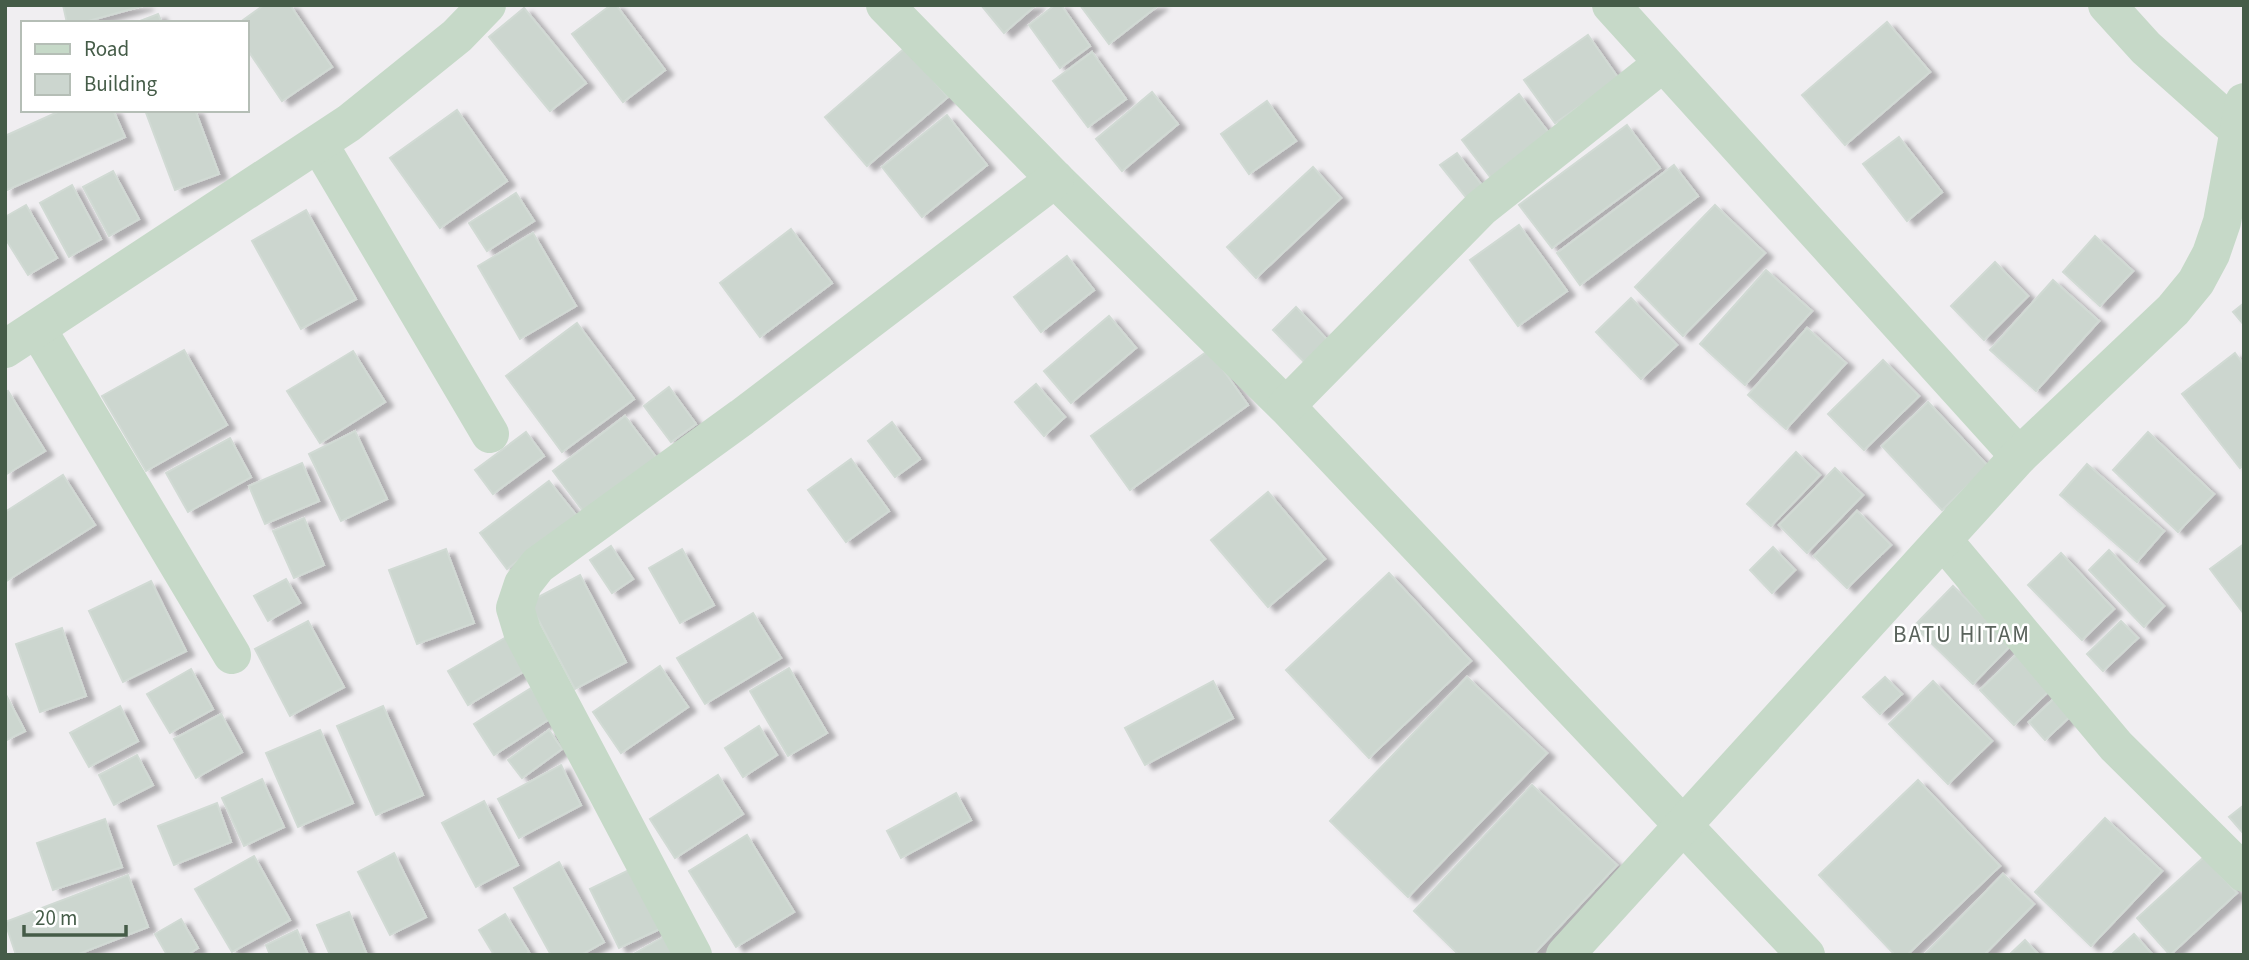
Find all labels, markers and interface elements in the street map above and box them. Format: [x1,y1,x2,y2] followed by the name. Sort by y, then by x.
[21,21,248,112] legend
[84,34,129,64] text: Road
[84,69,158,99] text: Building
[1893,618,2031,651] district label: BATU HITAM
[24,894,126,938] scale bar
[35,903,77,933] text: 20 m

